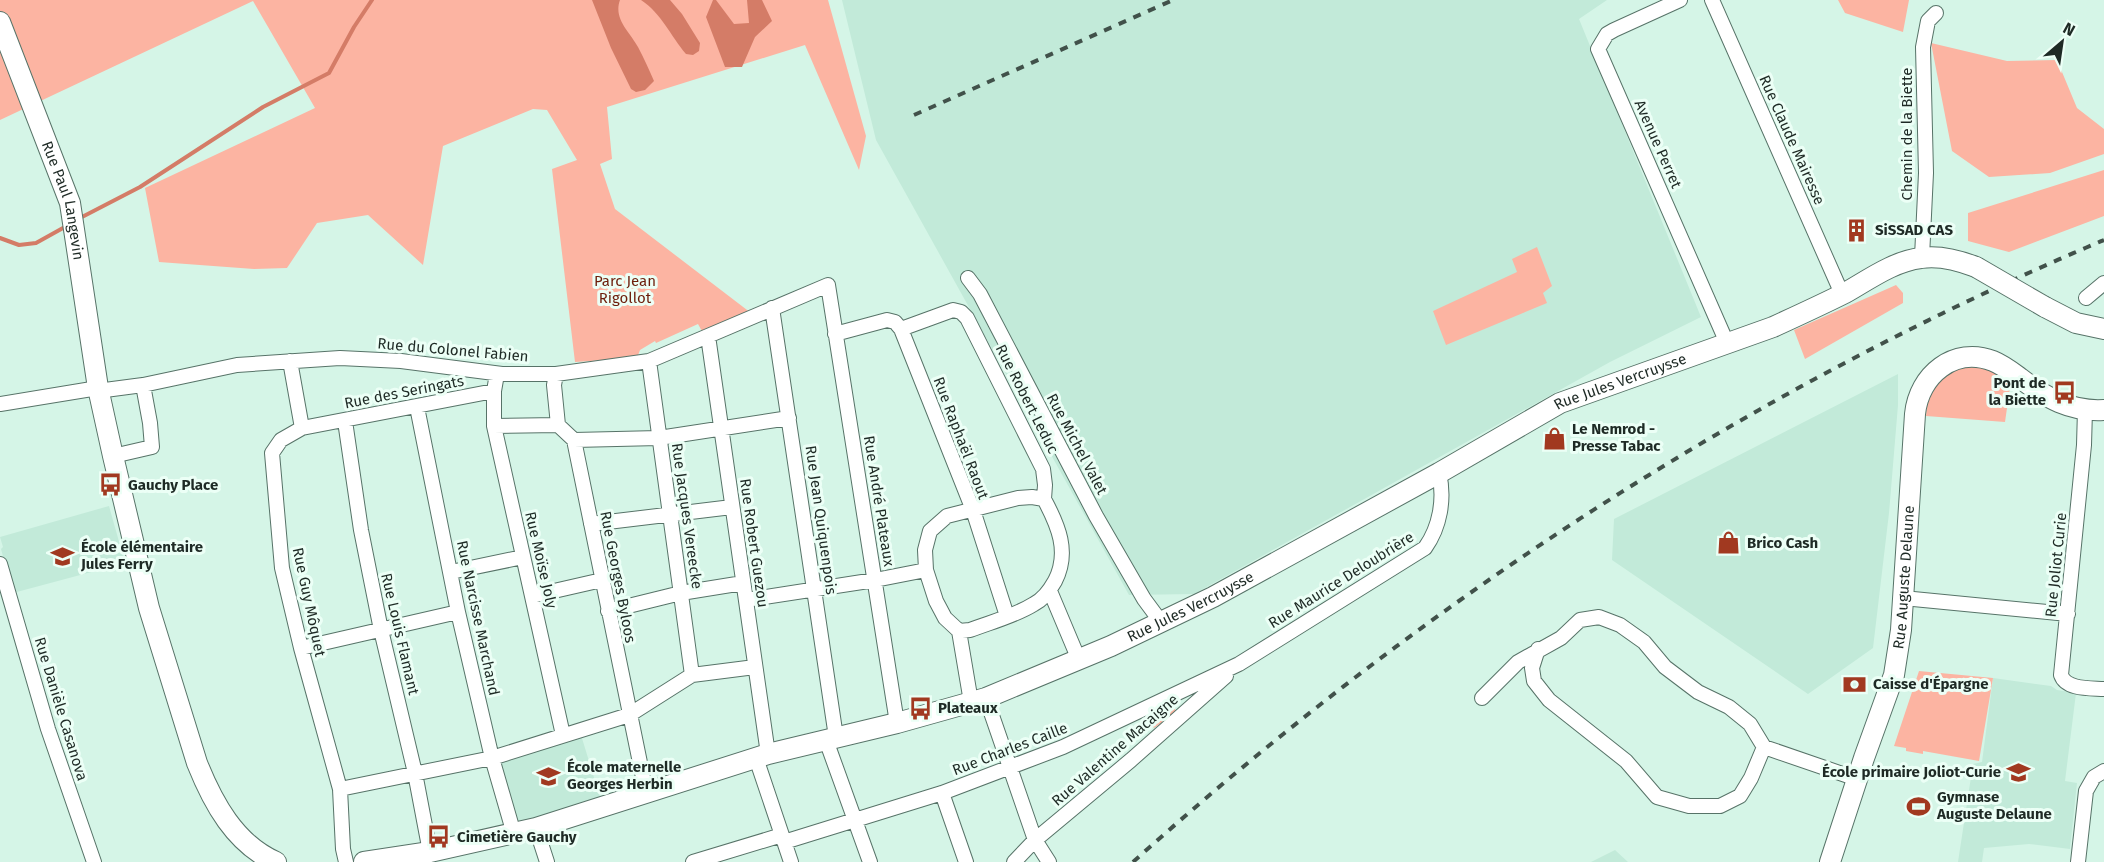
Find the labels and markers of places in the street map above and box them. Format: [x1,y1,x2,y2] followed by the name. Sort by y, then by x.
[1844,217,1870,243] building icon: SiSSAD CAS
[1875,221,1953,239] place label: SiSSAD CAS
[1988,374,2046,409] place label: Pont de la Biette
[2051,379,2077,405] bus stop icon: Pont de la Biette
[1572,420,1661,455] place label: Le Nemrod - Presse Tabac
[1541,425,1567,451] shop icon: Le Nemrod - Presse Tabac
[97,472,123,498] bus stop icon: Gauchy Place
[128,476,218,494] place label: Gauchy Place
[1716,530,1742,556] shop icon: Brico Cash
[1747,534,1818,552] place label: Brico Cash
[80,538,203,573] place label: École élémentaire Jules Ferry
[50,543,76,569] school or university icon: École élémentaire Jules Ferry
[1842,671,1868,697] bank icon: Caisse d'Épargne
[1873,675,1989,693] place label: Caisse d'Épargne
[907,695,933,721] bus stop icon: Plateaux
[938,699,998,717] place label: Plateaux
[567,758,681,793] place label: École maternelle Georges Herbin
[2006,759,2032,785] school or university icon: École primaire Joliot-Curie
[536,763,562,789] school or university icon: École maternelle Georges Herbin
[1822,763,2001,781] place label: École primaire Joliot-Curie
[1936,788,2052,823] place label: Gymnase Auguste Delaune
[1906,793,1932,819] sports icon: Gymnase Auguste Delaune
[426,824,452,850] bus stop icon: Cimetière Gauchy
[457,828,577,846] place label: Cimetière Gauchy

